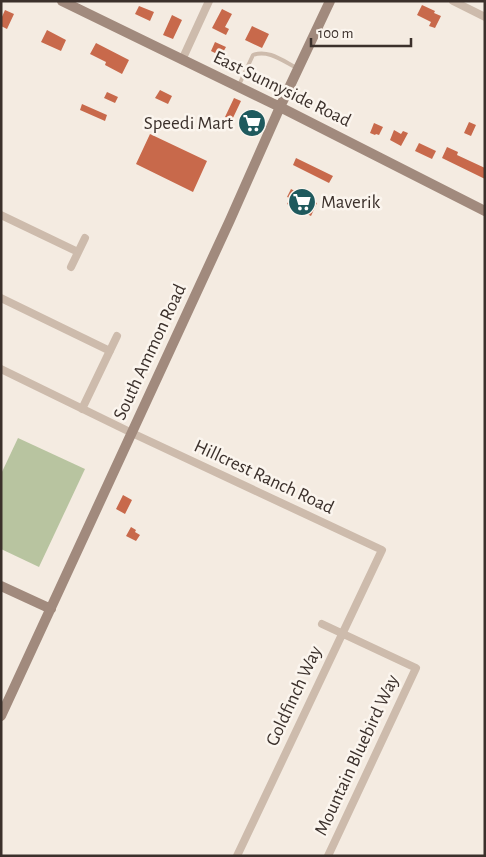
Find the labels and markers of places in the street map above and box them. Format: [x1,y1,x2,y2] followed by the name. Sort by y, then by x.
[237,108,267,138] supermarket icon: Speedi Mart
[144,114,233,133] place label: Speedi Mart
[287,187,317,217] supermarket icon: Maverik
[321,193,381,212] place label: Maverik

